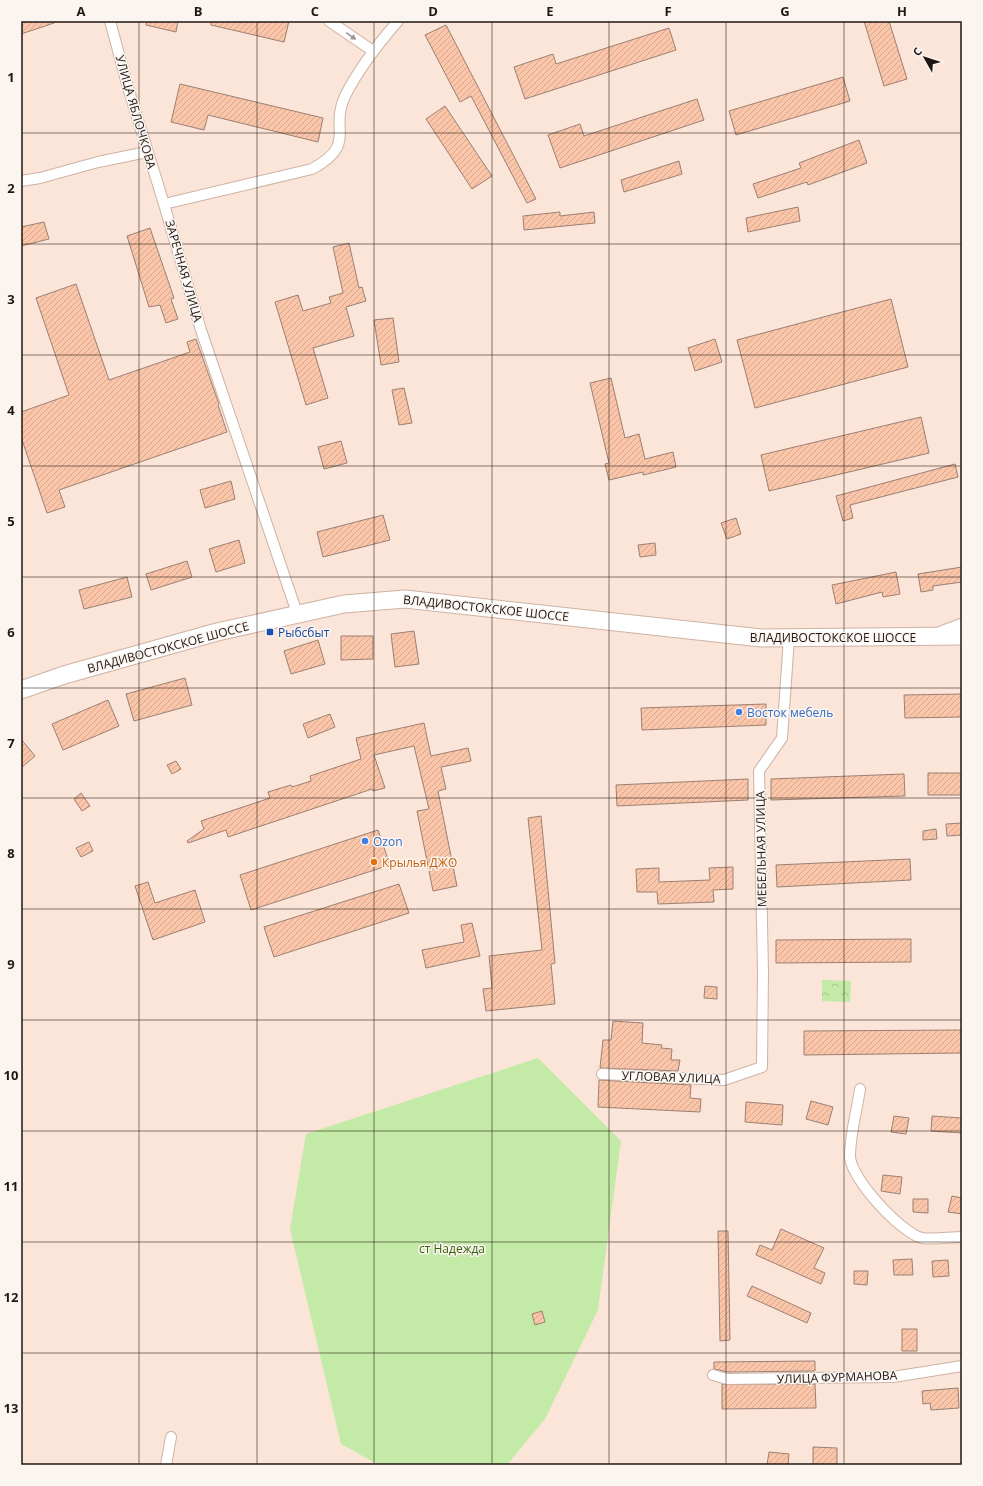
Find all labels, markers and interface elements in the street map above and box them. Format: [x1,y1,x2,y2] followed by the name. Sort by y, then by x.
[77,2,86,20] text: A
[194,2,203,20] text: B
[311,2,319,20] text: C
[428,2,438,20] text: D
[546,2,554,20] text: E
[664,2,672,20] text: F
[780,2,790,20] text: G
[897,2,907,20] text: H
[346,32,357,40] one-way arrow
[905,38,945,78] north arrow
[909,44,925,59] text: С
[112,53,160,171] street label: УЛИЦА ЯБЛОЧКОВА
[7,68,15,86] text: 1
[7,179,15,197] text: 2
[161,218,207,324] street label: ЗАРЕЧНАЯ УЛИЦА
[7,290,15,308] text: 3
[7,401,15,419] text: 4
[7,512,15,530] text: 5
[402,591,570,625] street label: ВЛАДИВОСТОКСКОЕ ШОССЕ
[85,617,251,677] street label: ВЛАДИВОСТОКСКОЕ ШОССЕ
[7,623,15,641] text: 6
[278,624,330,641] place label: Рыбсбыт
[265,627,275,637] marker: Рыбсбыт
[750,629,916,646] street label: ВЛАДИВОСТОКСКОЕ ШОССЕ
[747,704,833,721] place label: Восток мебель
[734,707,744,717] marker: Восток мебель
[7,734,15,752] text: 7
[751,790,771,907] street label: МЕБЕЛЬНАЯ УЛИЦА
[373,833,403,850] place label: Ozon
[360,836,370,846] marker: Ozon
[7,844,15,862] text: 8
[382,854,457,871] place label: Крылья ДЖО
[369,857,379,867] marker: Крылья ДЖО
[7,955,15,973] text: 9
[4,1066,18,1084] text: 10
[621,1067,721,1087] street label: УГЛОВАЯ УЛИЦА
[4,1177,18,1195] text: 11
[419,1240,485,1257] park label: ст Надежда
[4,1288,19,1306] text: 12
[776,1366,898,1388] street label: УЛИЦА ФУРМАНОВА
[4,1399,18,1417] text: 13

